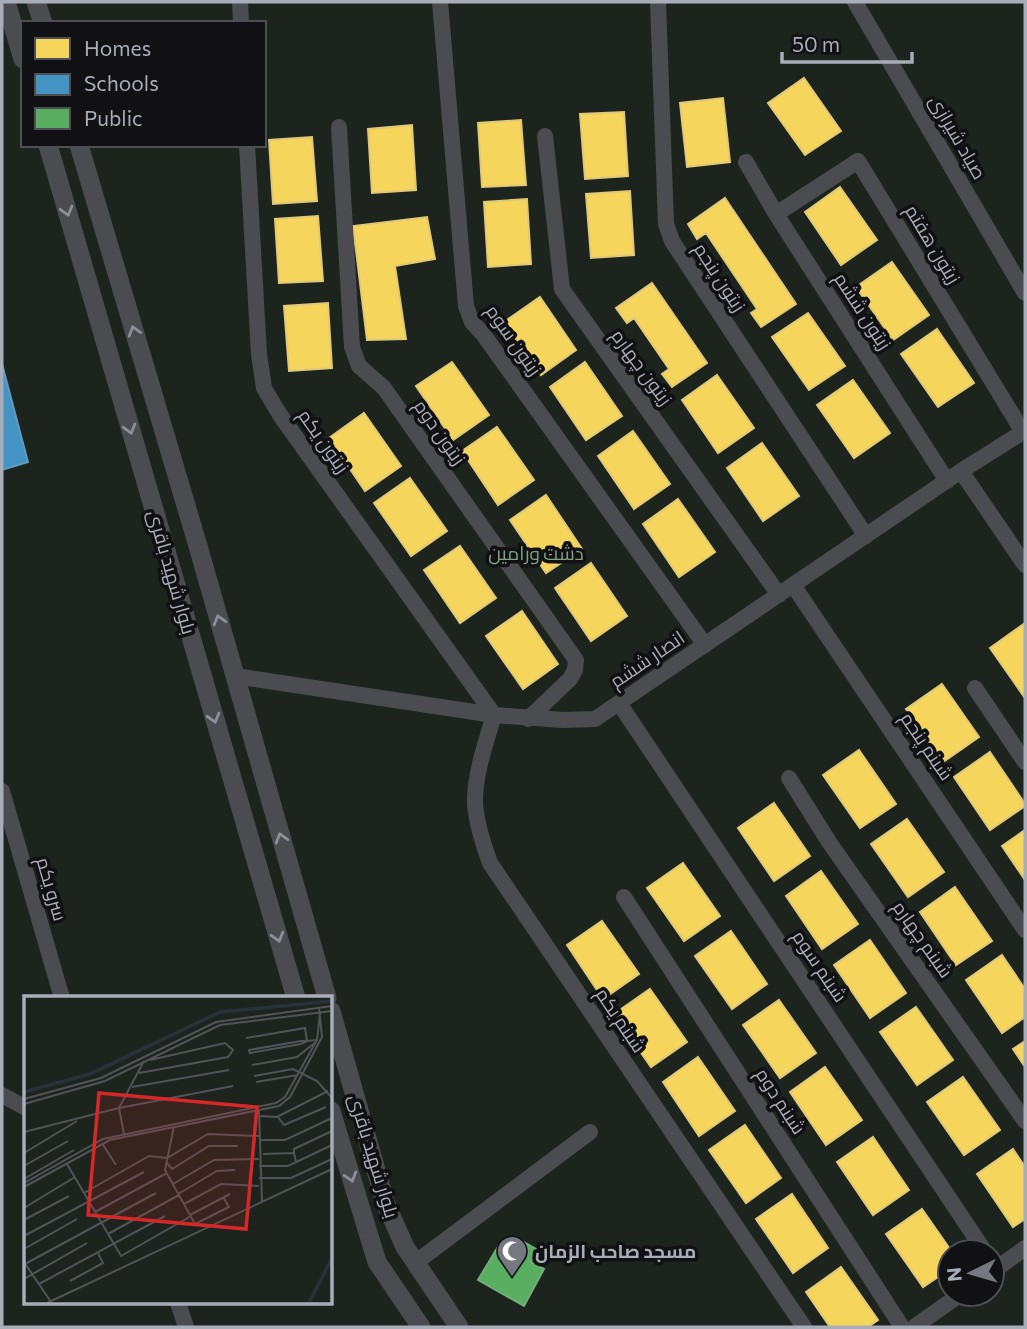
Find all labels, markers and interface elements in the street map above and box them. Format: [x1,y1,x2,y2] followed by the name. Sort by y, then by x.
[21,21,266,147] legend
[782,21,912,65] scale bar
[792,31,840,56] text: 50 m
[84,35,151,60] text: Homes
[84,70,159,95] text: Schools
[924,90,992,184] street label: صیاد شیرازی
[84,105,142,130] text: Public
[898,200,966,289] street label: زیتون هفتم
[58,205,73,217] one-way arrow
[687,238,751,317] street label: زیتون پنجم
[827,268,897,355] street label: زیتون ششم
[479,300,547,381] street label: زیتون سوم
[605,324,678,411] street label: زیتون چهارم
[127,325,142,337] one-way arrow
[407,395,471,470] street label: زیتون دوم
[292,404,355,479] street label: زیتون یکم
[122,423,137,435] one-way arrow
[143,507,201,637] street label: بلوار شهید باقری
[488,541,584,565] park label: دشت ورامین
[212,614,227,626] one-way arrow
[605,625,690,694] street label: انصار ششم
[894,707,959,786] street label: شبنم پنجم
[206,712,221,724] one-way arrow
[275,833,290,845] one-way arrow
[30,854,73,924] street label: سرو یکم
[886,896,958,983] street label: شبنم چهارم
[786,925,853,1008] street label: شبنم سوم
[269,931,284,943] one-way arrow
[589,983,651,1058] street label: شبنم یکم
[24,996,332,1304] inset map
[749,1063,811,1140] street label: شبنم دوم
[344,1091,404,1221] street label: بلوار شهید باقری
[342,1170,357,1182] one-way arrow
[495,1234,529,1278] mosque icon: مسجد صاحب الزمان
[936,1238,1006,1308] north arrow
[535,1239,696,1263] place label: مسجد صاحب الزمان
[941,1266,966,1283] text: N

